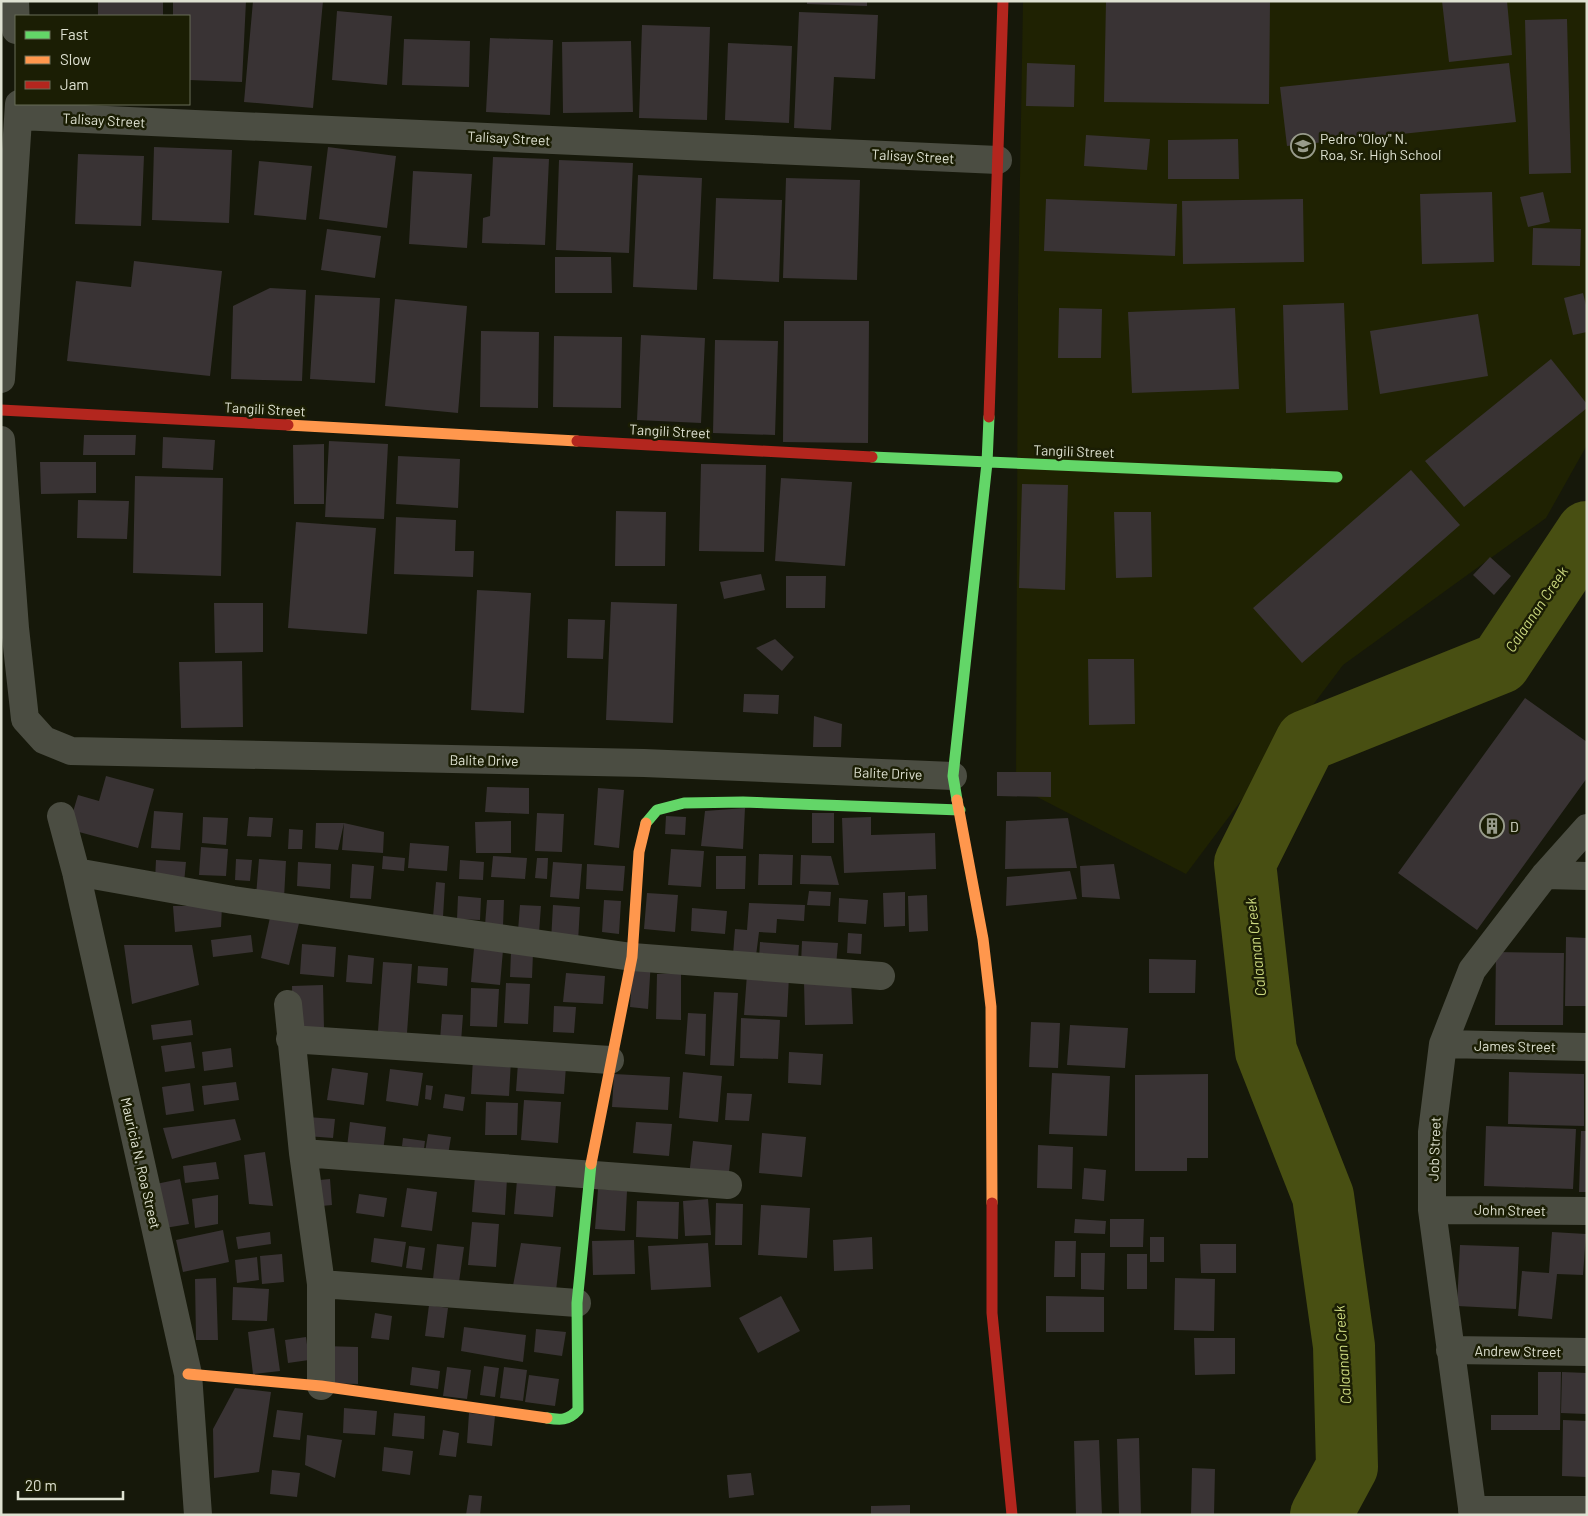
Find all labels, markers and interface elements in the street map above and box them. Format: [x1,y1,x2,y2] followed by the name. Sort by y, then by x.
[15,15,190,105] legend
[60,25,88,43] text: Fast
[60,50,91,68] text: Slow
[60,75,89,93] text: Jam
[62,109,146,131] street label: Talisay Street
[467,127,551,149] street label: Talisay Street
[1320,130,1441,163] place label: Pedro "Oloy" N. Roa, Sr. High School
[1290,133,1316,159] school or university icon: Pedro "Oloy" N. Roa, Sr. High School
[871,145,955,167] street label: Talisay Street
[224,398,306,420] street label: Tangili Street
[629,420,711,442] street label: Tangili Street
[1033,441,1115,461] street label: Tangili Street
[1501,562,1572,655] water label: Calaanan Creek
[449,751,519,769] street label: Balite Drive
[853,763,923,783] street label: Balite Drive
[1479,813,1505,839] building icon: D
[1510,818,1519,835] place label: D
[1241,896,1269,997] water label: Calaanan Creek
[1474,1037,1556,1055] street label: James Street
[118,1096,164,1230] street label: Mauricia N. Roa Street
[1424,1117,1444,1181] street label: Job Street
[1474,1201,1546,1219] street label: John Street
[1330,1304,1354,1405] water label: Calaanan Creek
[1474,1342,1562,1360] street label: Andrew Street
[18,1468,122,1500] scale bar
[25,1476,57,1494] text: 20 m

